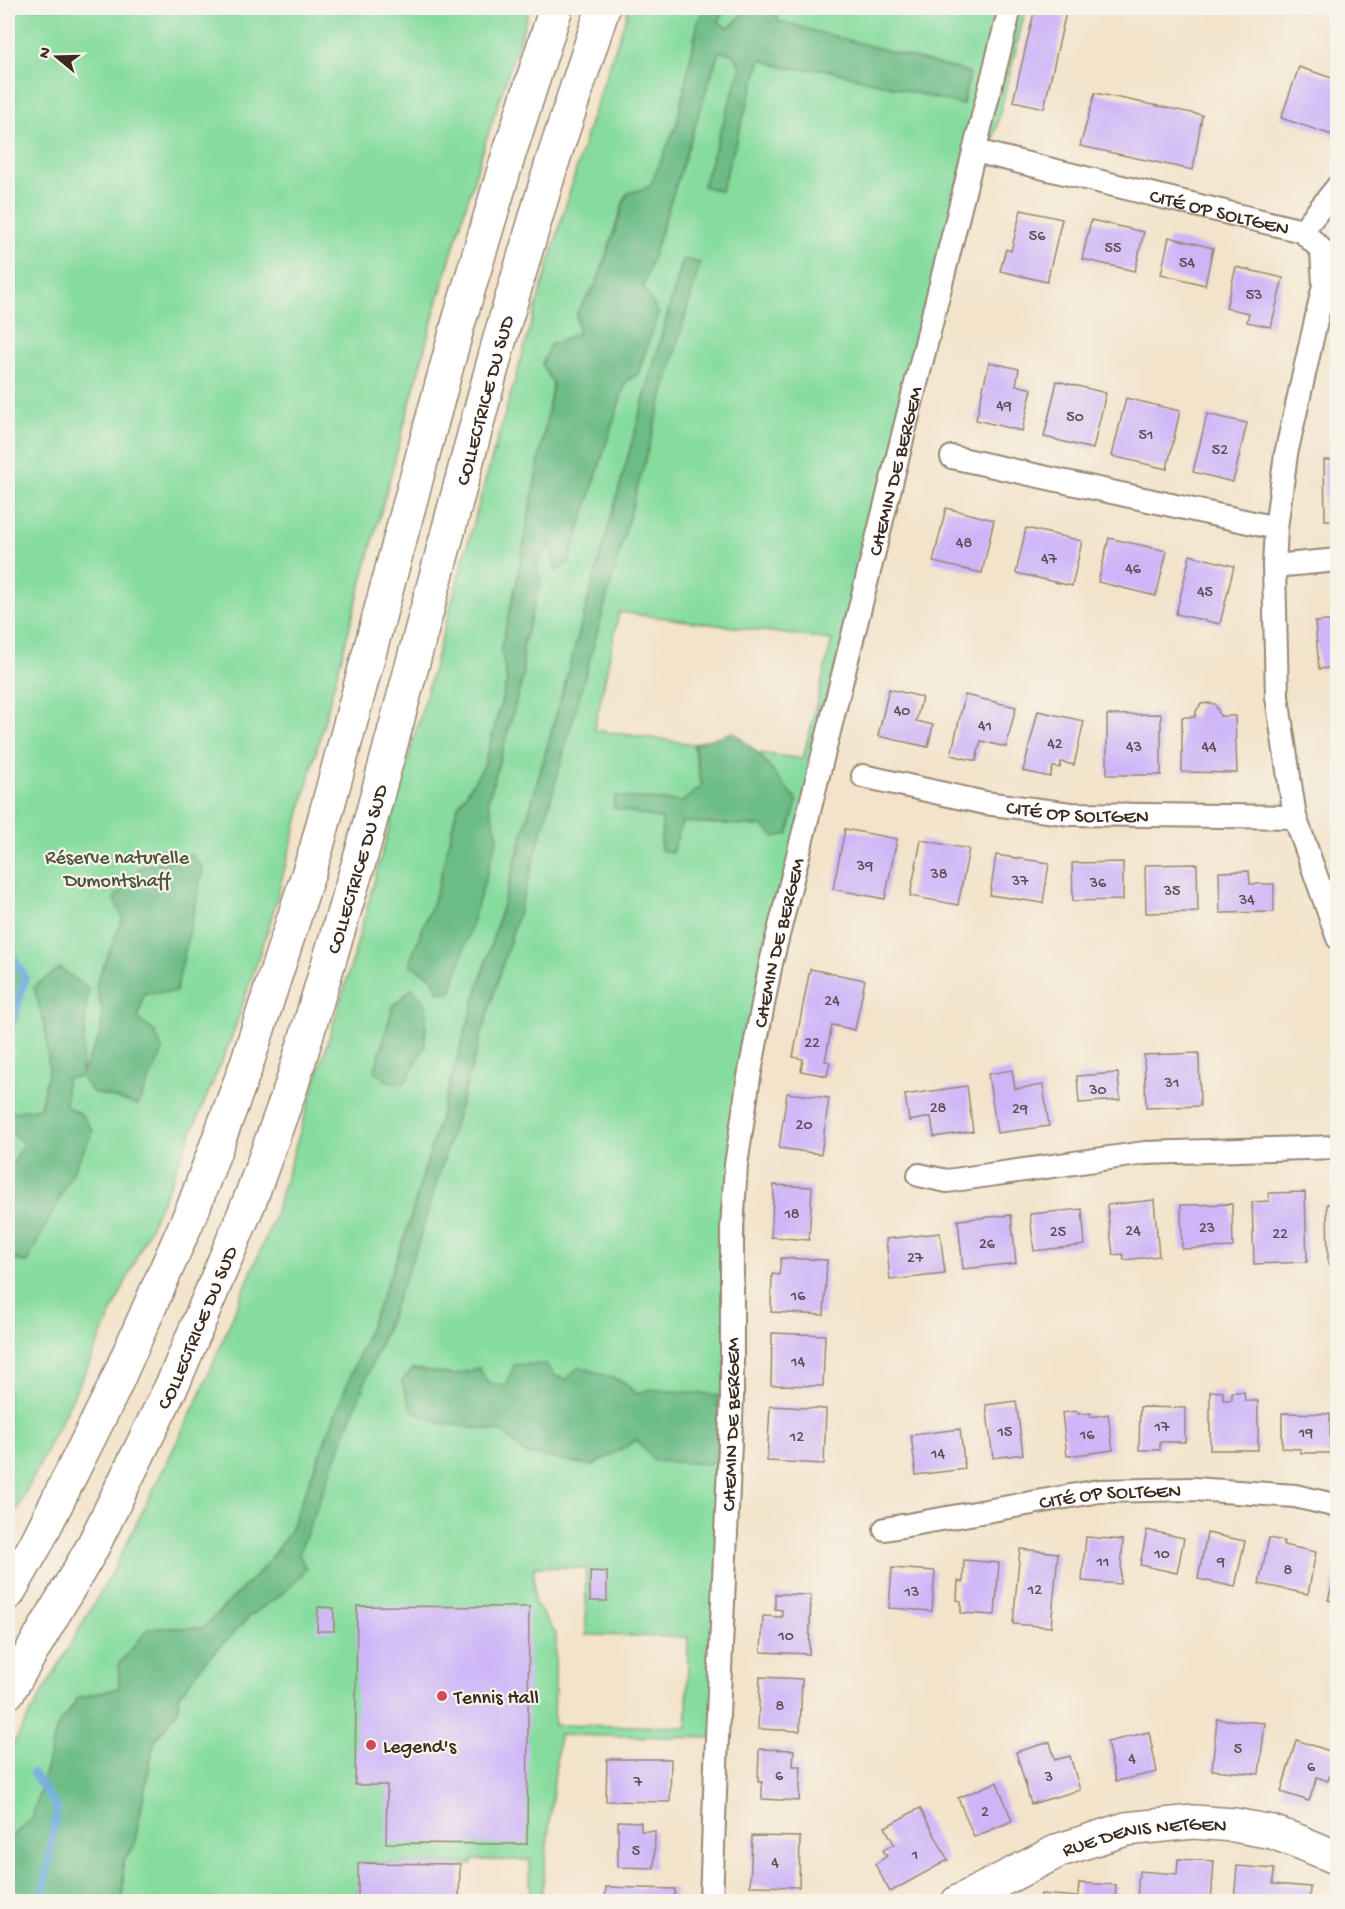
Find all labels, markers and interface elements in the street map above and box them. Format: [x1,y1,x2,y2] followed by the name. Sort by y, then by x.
[27,27,87,87] north arrow
[35,45,57,61] text: N
[1147,186,1291,242] street label: CITÉ OP SOLTGEN
[1029,228,1046,247] house number: 56
[1105,240,1121,259] house number: 55
[1179,255,1195,274] house number: 54
[1246,287,1262,306] house number: 53
[453,312,521,488] street label: COLLECTRICE DU SUD
[865,385,930,559] street label: CHEMIN DE BERGEM
[996,398,1012,417] house number: 49
[1066,409,1084,428] house number: 50
[1139,427,1153,446] house number: 51
[1212,442,1228,461] house number: 52
[956,535,972,554] house number: 48
[1041,551,1058,570] house number: 47
[1125,561,1142,580] house number: 46
[1197,584,1213,603] house number: 45
[894,703,910,722] house number: 40
[978,718,992,737] house number: 41
[1047,736,1063,755] house number: 42
[1126,739,1142,758] house number: 43
[1201,739,1217,758] house number: 44
[324,782,395,957] street label: COLLECTRICE DU SUD
[1005,798,1149,830] street label: CITÉ OP SOLTGEN
[45,848,190,894] park label: Réserve naturelle Dumontshaff
[751,856,812,1030] street label: CHEMIN DE BERGEM
[856,858,873,877] house number: 39
[929,866,948,885] house number: 38
[1011,873,1029,892] house number: 37
[1089,875,1107,894] house number: 36
[1163,883,1180,902] house number: 35
[1238,892,1255,911] house number: 34
[824,993,840,1012] house number: 24
[804,1035,820,1054] house number: 22
[1164,1075,1179,1094] house number: 31
[1088,1082,1107,1101] house number: 30
[930,1100,947,1119] house number: 28
[1012,1101,1028,1120] house number: 29
[796,1117,812,1136] house number: 20
[783,1206,800,1225] house number: 18
[1199,1220,1215,1239] house number: 23
[1125,1223,1141,1242] house number: 24
[1050,1224,1066,1243] house number: 25
[1272,1226,1288,1245] house number: 22
[979,1236,996,1255] house number: 26
[154,1243,245,1414] street label: COLLECTRICE DU SUD
[907,1250,924,1269] house number: 27
[790,1288,806,1307] house number: 16
[719,1337,747,1512] street label: CHEMIN DE BERGEM
[790,1354,805,1373] house number: 14
[1154,1419,1170,1438] house number: 17
[997,1424,1012,1443] house number: 15
[1298,1425,1313,1444] house number: 19
[1079,1427,1095,1446] house number: 16
[789,1429,804,1448] house number: 12
[930,1446,945,1465] house number: 14
[1038,1481,1181,1516] street label: CITÉ OP SOLTGEN
[1153,1546,1170,1565] house number: 10
[1096,1554,1109,1573] house number: 11
[1216,1554,1225,1573] house number: 9
[1284,1562,1293,1581] house number: 8
[1027,1582,1042,1601] house number: 12
[904,1584,919,1603] house number: 13
[777,1628,794,1647] house number: 10
[453,1688,539,1711] place label: Tennis Hall
[435,1689,449,1703] marker: Tennis Hall
[776,1698,785,1717] house number: 8
[383,1737,457,1760] place label: Legend's
[364,1738,378,1752] marker: Legend's
[1234,1741,1242,1760] house number: 5
[1128,1751,1136,1770] house number: 4
[1307,1759,1316,1778] house number: 6
[775,1768,784,1787] house number: 6
[1044,1769,1053,1788] house number: 3
[633,1774,643,1793] house number: 7
[981,1804,989,1823] house number: 2
[1060,1814,1227,1864] street label: RUE DENIS NETGEN
[632,1843,640,1862] house number: 5
[911,1847,918,1866] house number: 1
[771,1855,779,1874] house number: 4

